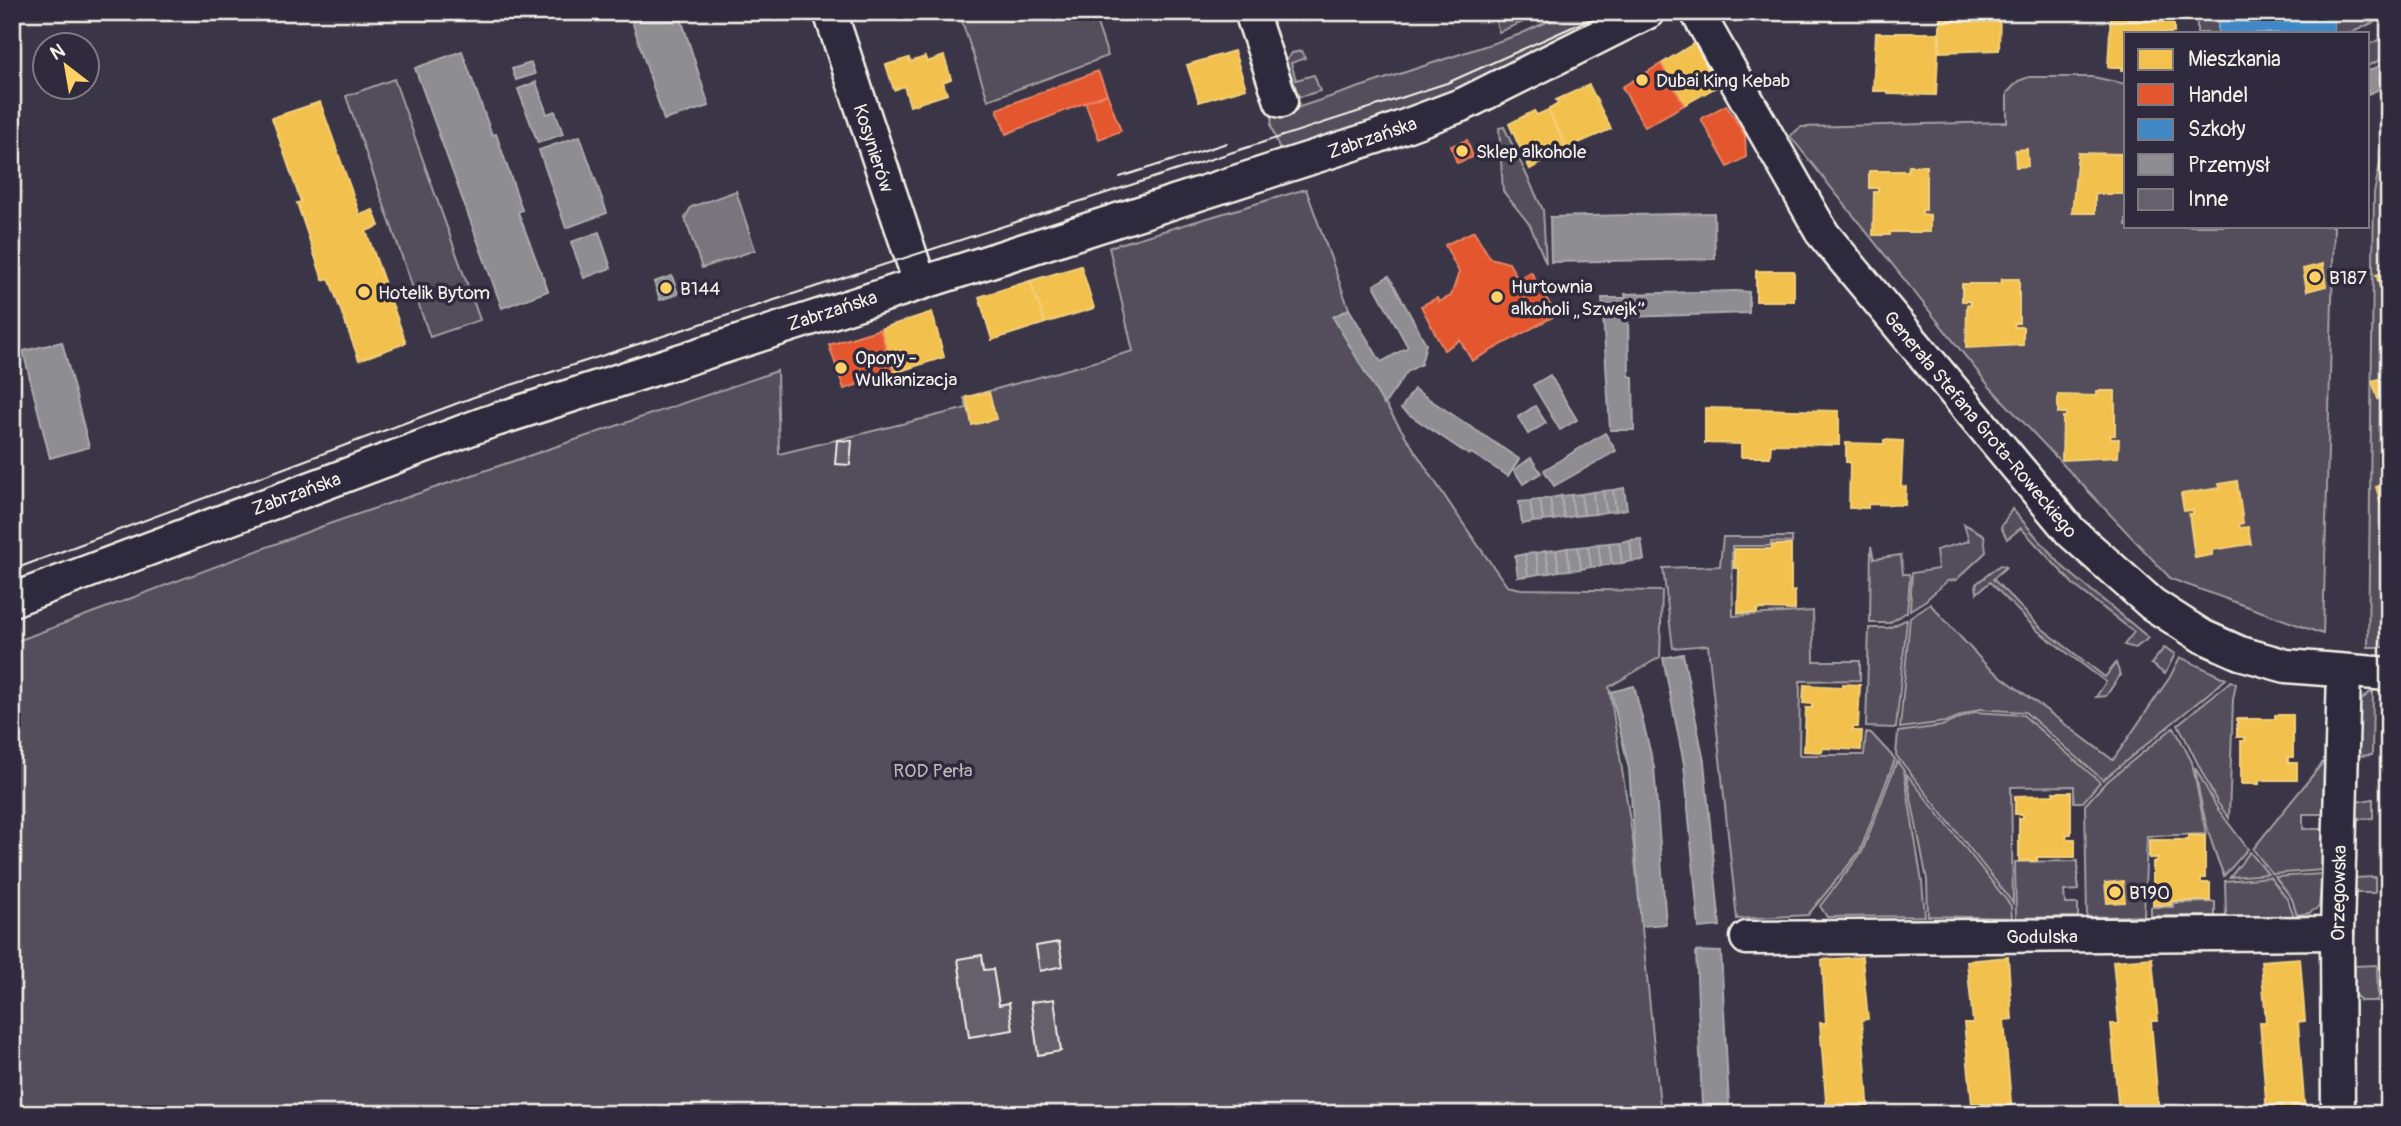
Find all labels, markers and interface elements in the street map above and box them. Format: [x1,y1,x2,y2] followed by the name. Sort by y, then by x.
[32,32,102,102] north arrow
[2124,32,2370,228] legend
[46,39,70,66] text: N
[2188,46,2281,73] text: Mieszkania
[1656,69,1790,93] place label: Dubai King Kebab
[1634,72,1650,88] marker: Dubai King Kebab
[2188,82,2248,109] text: Handel
[847,101,899,196] street label: Kosynierów
[1325,111,1420,164] street label: Zabrzańska
[2188,116,2245,143] text: Szkoły
[1476,140,1587,164] place label: Sklep alkohole
[1454,143,1470,159] marker: Sklep alkohole
[2188,152,2271,179] text: Przemysł
[2188,186,2229,213] text: Inne
[2329,266,2367,290] place label: B187
[2307,269,2323,285] marker: B187
[1511,275,1645,321] place label: Hurtownia alkoholi „Szwejk”
[680,277,720,301] place label: B144
[658,280,674,296] marker: B144
[378,281,490,305] place label: Hotelik Bytom
[356,284,372,300] marker: Hotelik Bytom
[784,285,880,337] street label: Zabrzańska
[1489,289,1505,305] marker: Hurtownia alkoholi „Szwejk”
[1878,306,2082,543] street label: Generała Stefana Grota-Roweckiego
[855,346,957,392] place label: Opony - Wulkanizacja
[833,360,849,376] marker: Opony - Wulkanizacja
[249,467,344,521] street label: Zabrzańska
[893,759,973,783] park label: ROD Perła
[2326,845,2352,941] street label: Orzegowska
[2129,881,2170,905] place label: B190
[2107,884,2123,900] marker: B190
[2006,925,2078,949] street label: Godulska

